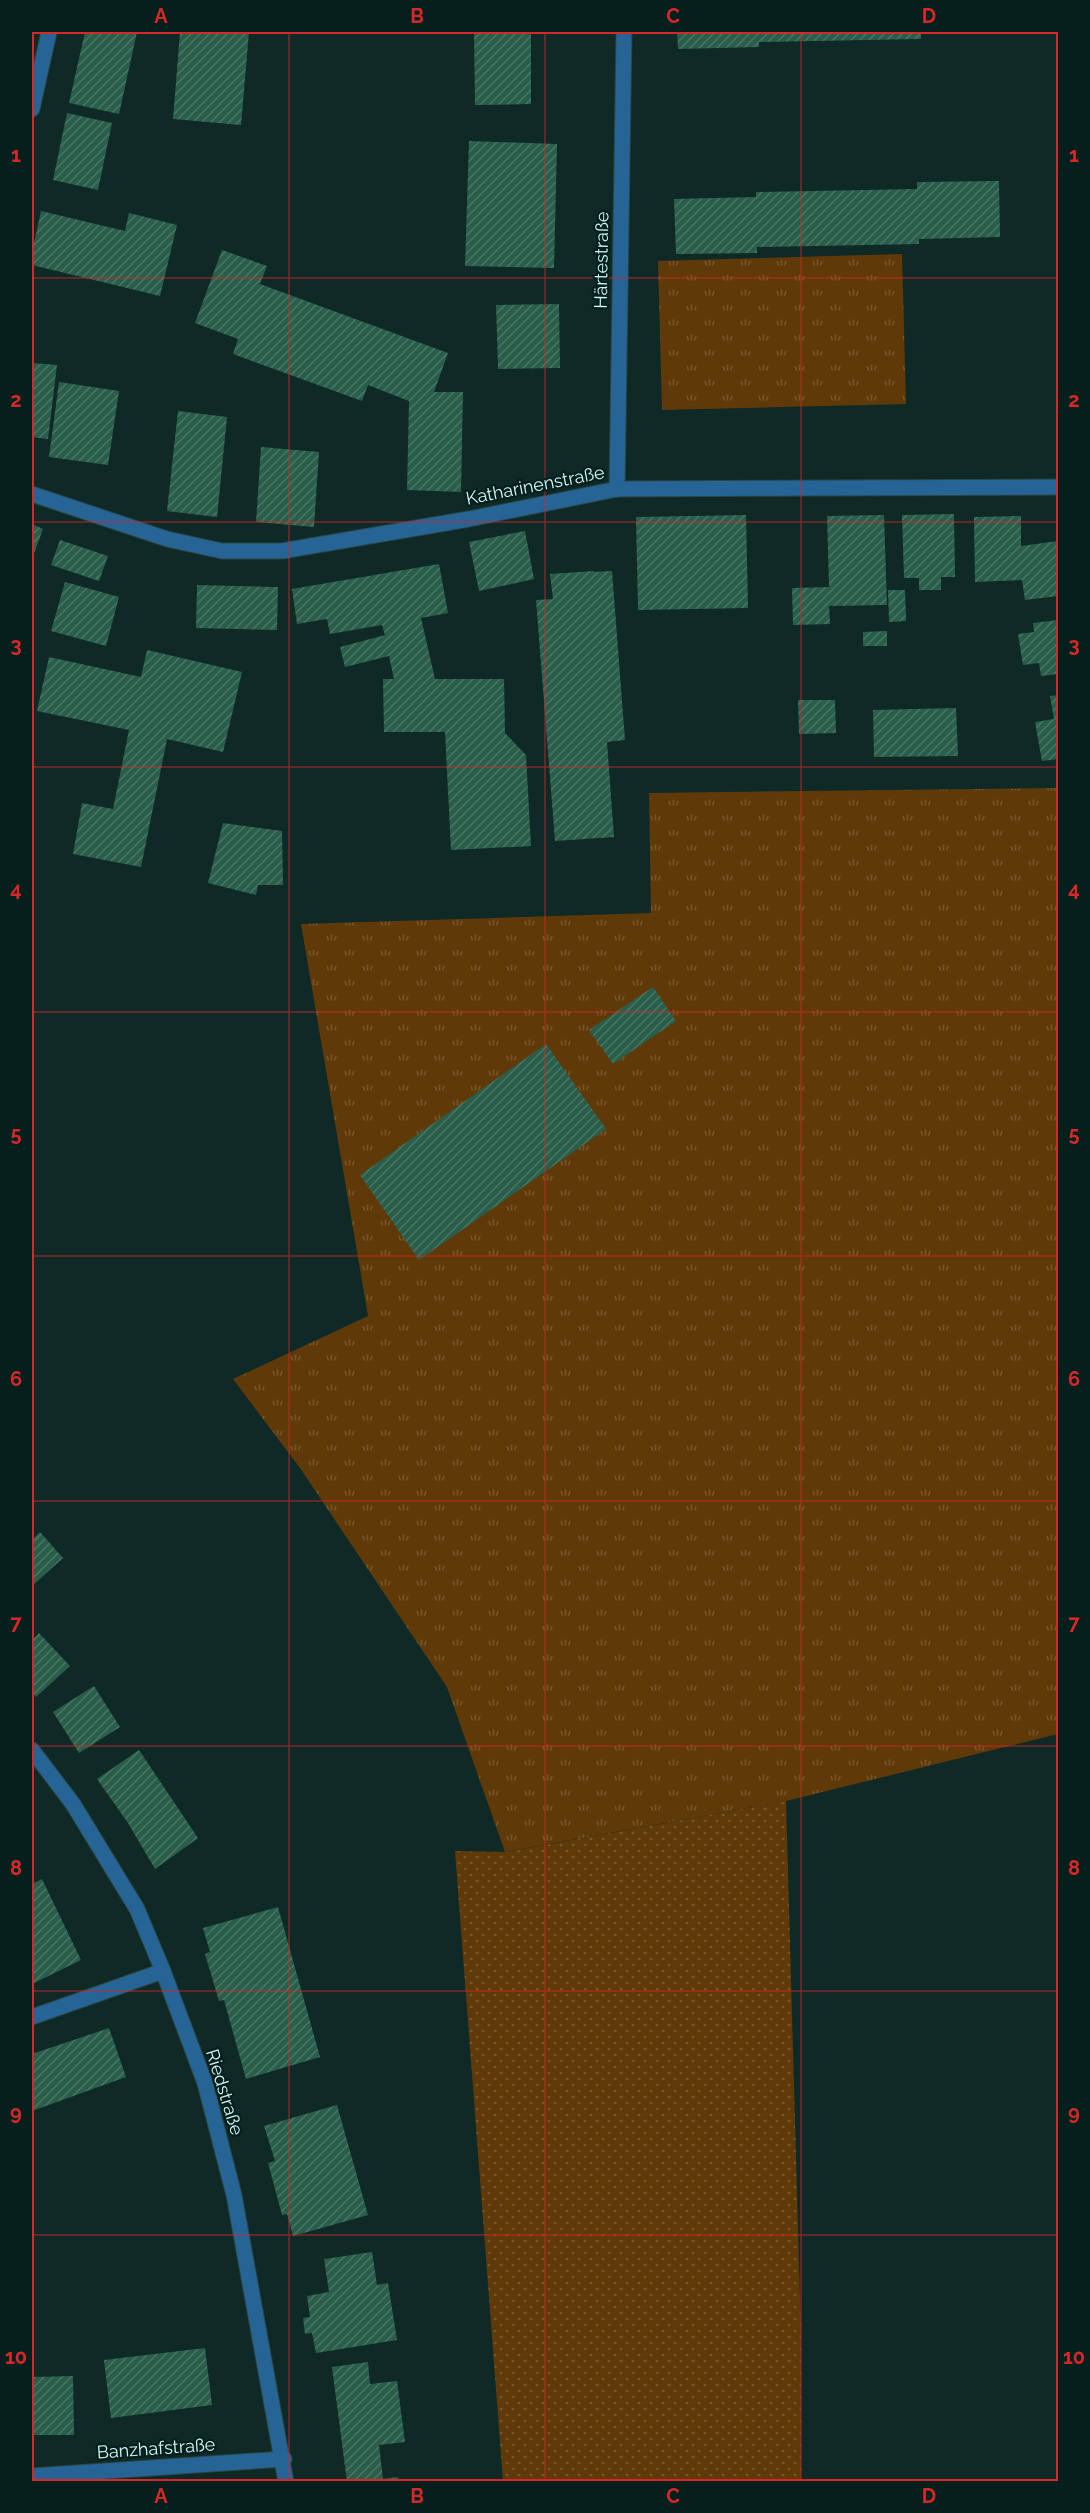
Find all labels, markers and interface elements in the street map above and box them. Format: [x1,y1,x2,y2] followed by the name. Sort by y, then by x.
[154,4,168,28] text: A
[410,4,424,28] text: B
[666,4,680,28] text: C
[922,4,936,28] text: D
[11,143,21,167] text: 1
[1069,143,1079,167] text: 1
[590,211,612,309] street label: Härtestraße
[10,388,22,412] text: 2
[1068,388,1080,412] text: 2
[464,461,607,509] street label: Katharinenstraße
[10,633,22,657] text: 3
[1068,633,1080,657] text: 3
[10,877,22,901] text: 4
[1068,877,1080,901] text: 4
[10,1122,22,1146] text: 5
[1068,1122,1080,1146] text: 5
[10,1367,22,1391] text: 6
[1068,1367,1080,1391] text: 6
[10,1611,22,1635] text: 7
[1068,1611,1080,1635] text: 7
[10,1856,22,1880] text: 8
[1068,1856,1080,1880] text: 8
[202,2047,248,2138] street label: Riedstraße
[10,2101,22,2125] text: 9
[1068,2101,1080,2125] text: 9
[5,2345,27,2369] text: 10
[1063,2345,1085,2369] text: 10
[96,2433,216,2463] street label: Banzhafstraße
[154,2484,168,2508] text: A
[410,2484,424,2508] text: B
[666,2484,680,2508] text: C
[922,2484,936,2508] text: D

